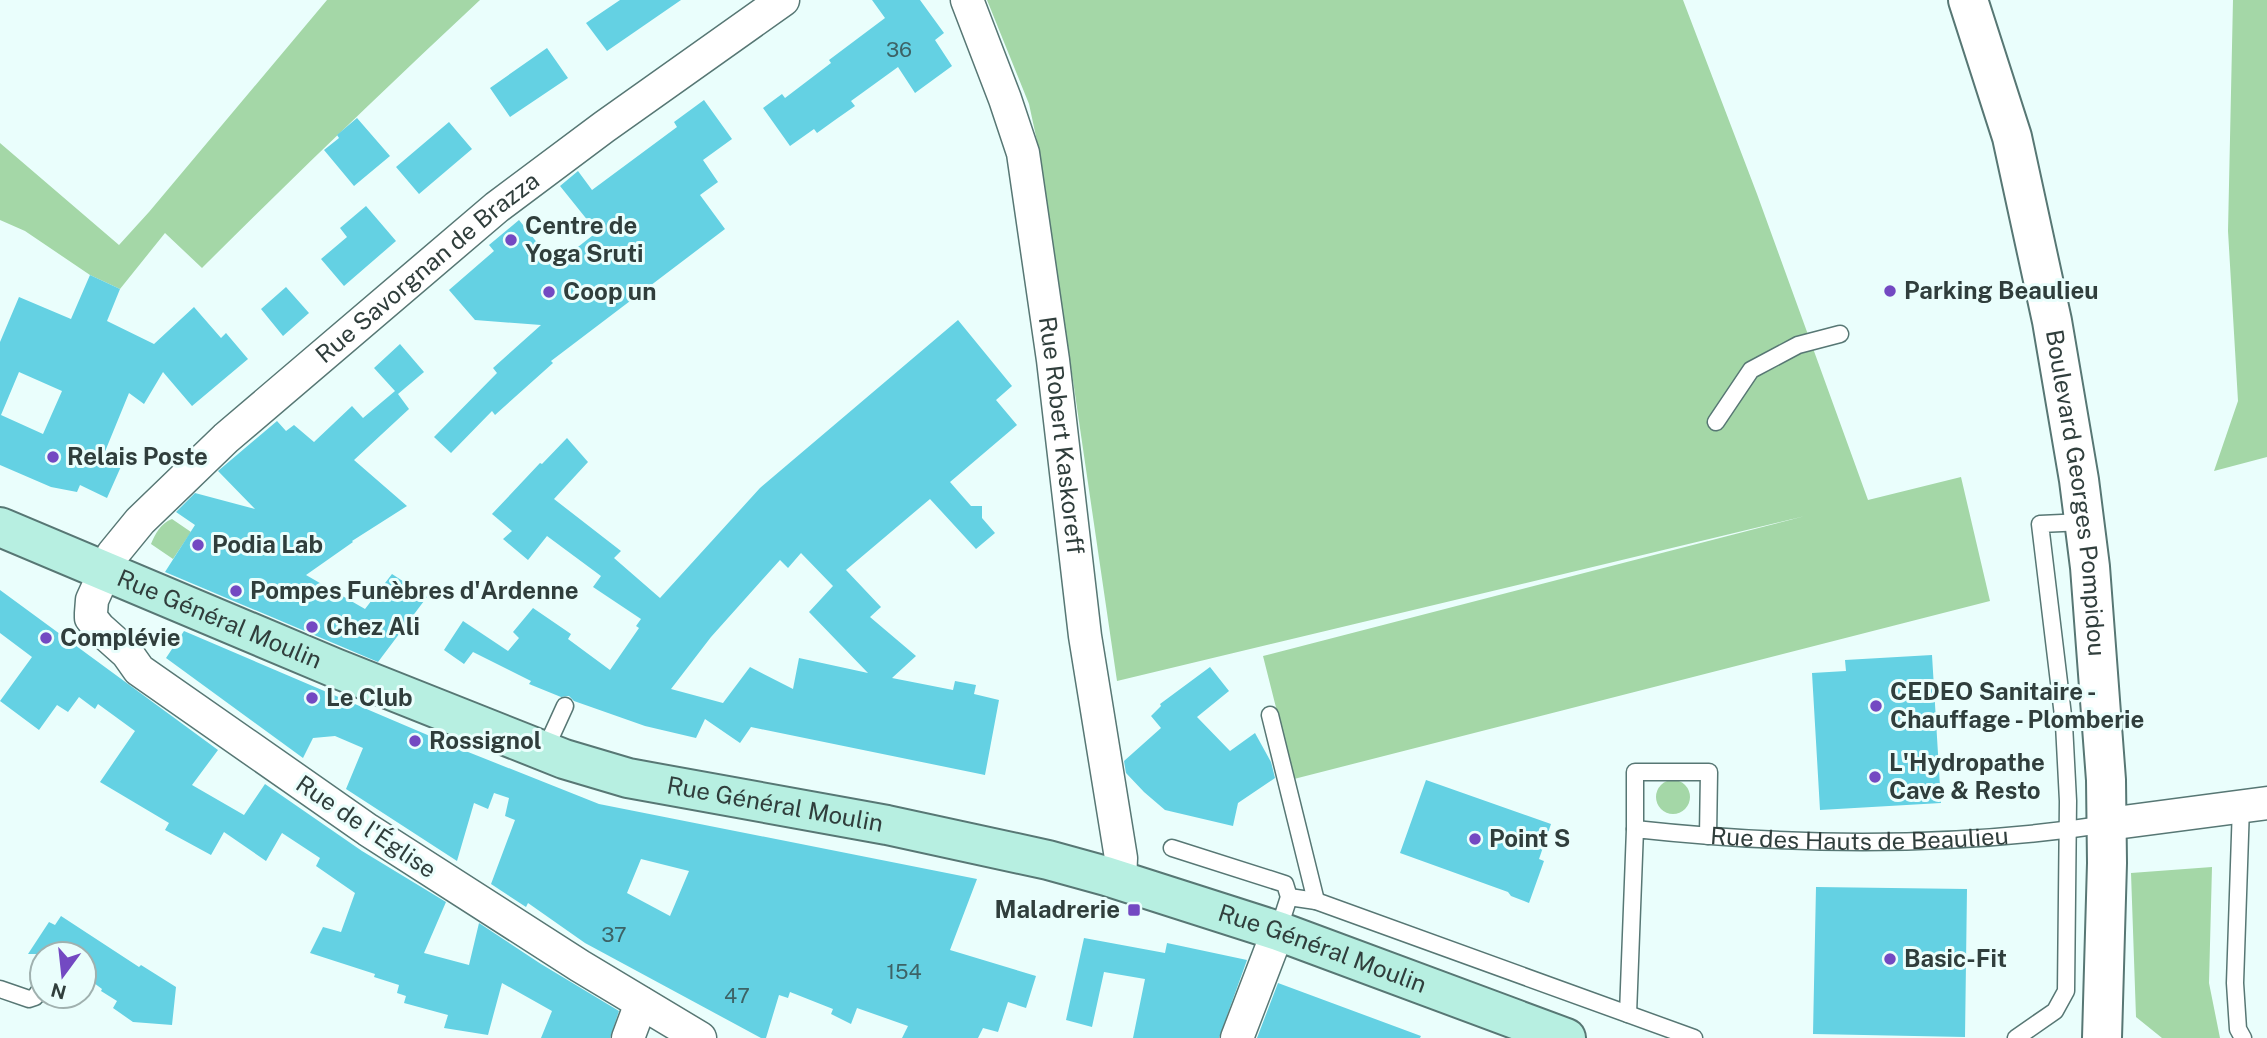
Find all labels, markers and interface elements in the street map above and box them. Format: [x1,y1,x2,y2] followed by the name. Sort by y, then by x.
[886,37,912,62] house number: 36
[310,166,544,368] street label: Rue Savorgnan de Brazza
[525,211,643,267] place label: Centre de Yoga Sruti
[503,232,519,248] marker: Centre de Yoga Sruti
[1904,276,2098,304] place label: Parking Beaulieu
[563,277,656,305] place label: Coop un
[1882,283,1898,299] marker: Parking Beaulieu
[541,284,557,300] marker: Coop un
[1034,314,1090,556] street label: Rue Robert Kaskoreff
[2041,327,2112,657] street label: Boulevard Georges Pompidou
[67,442,208,470] place label: Relais Poste
[45,449,61,465] marker: Relais Poste
[212,530,323,558] place label: Podia Lab
[190,537,206,553] marker: Podia Lab
[113,563,326,674] street label: Rue Général Moulin
[250,576,578,604] place label: Pompes Funèbres d'Ardenne
[228,583,244,599] marker: Pompes Funèbres d'Ardenne
[326,612,420,640] place label: Chez Ali
[304,619,320,635] marker: Chez Ali
[60,623,181,651] place label: Complévie
[38,630,54,646] marker: Complévie
[1890,677,2144,733] place label: CEDEO Sanitaire - Chauffage - Plomberie
[326,683,413,711] place label: Le Club
[304,690,320,706] marker: Le Club
[1868,698,1884,714] marker: CEDEO Sanitaire - Chauffage - Plomberie
[429,726,542,754] place label: Rossignol
[407,733,423,749] marker: Rossignol
[1889,748,2045,804] place label: L'Hydropathe Cave & Resto
[291,769,442,883] street label: Rue de l'Église
[1867,769,1883,785] marker: L'Hydropathe Cave & Resto
[665,770,885,837] street label: Rue Général Moulin
[1709,821,2009,855] street label: Rue des Hauts de Beaulieu
[1489,824,1570,852] place label: Point S
[1467,831,1483,847] marker: Point S
[995,895,1120,923] place label: Maladrerie
[1215,898,1431,998] street label: Rue Général Moulin
[1126,902,1142,918] marker: Maladrerie
[601,922,627,947] house number: 37
[28,940,98,1010] north arrow
[1904,944,2007,972] place label: Basic-Fit
[1882,951,1898,967] marker: Basic-Fit
[886,959,922,984] house number: 154
[49,979,69,1004] text: N
[724,983,750,1008] house number: 47

